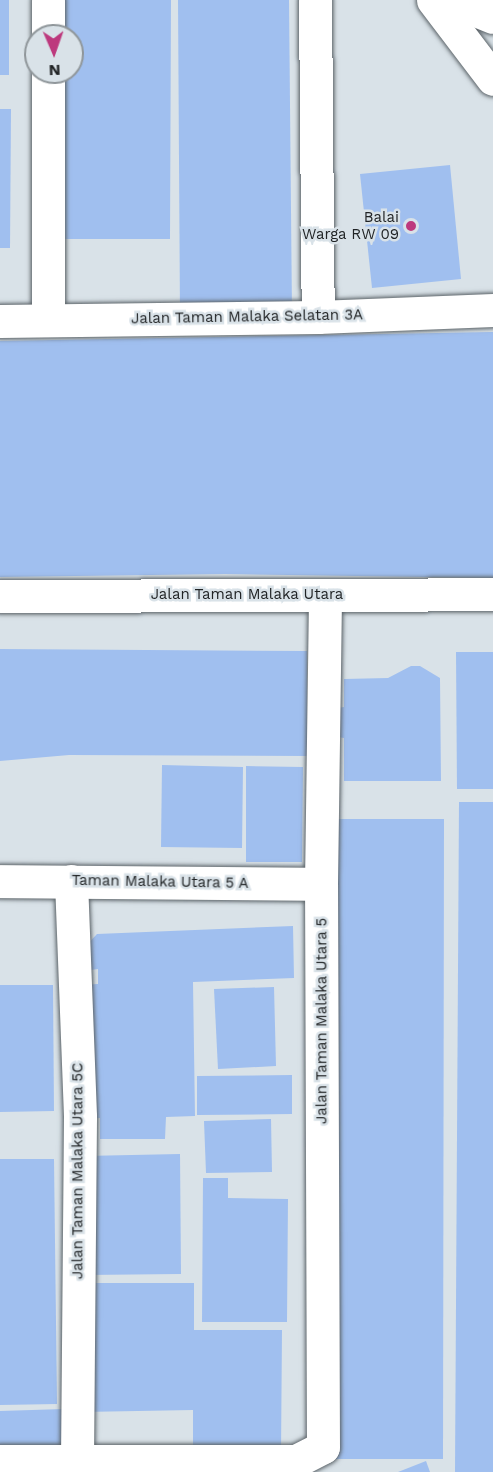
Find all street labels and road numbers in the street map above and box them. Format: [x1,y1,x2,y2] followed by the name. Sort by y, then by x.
[131,306,363,328] street label: Jalan Taman Malaka Selatan 3A
[150,586,344,604] street label: Jalan Taman Malaka Utara
[71,871,249,893] street label: Taman Malaka Utara 5 A
[313,917,331,1125] street label: Jalan Taman Malaka Utara 5
[69,1062,87,1280] street label: Jalan Taman Malaka Utara 5C

